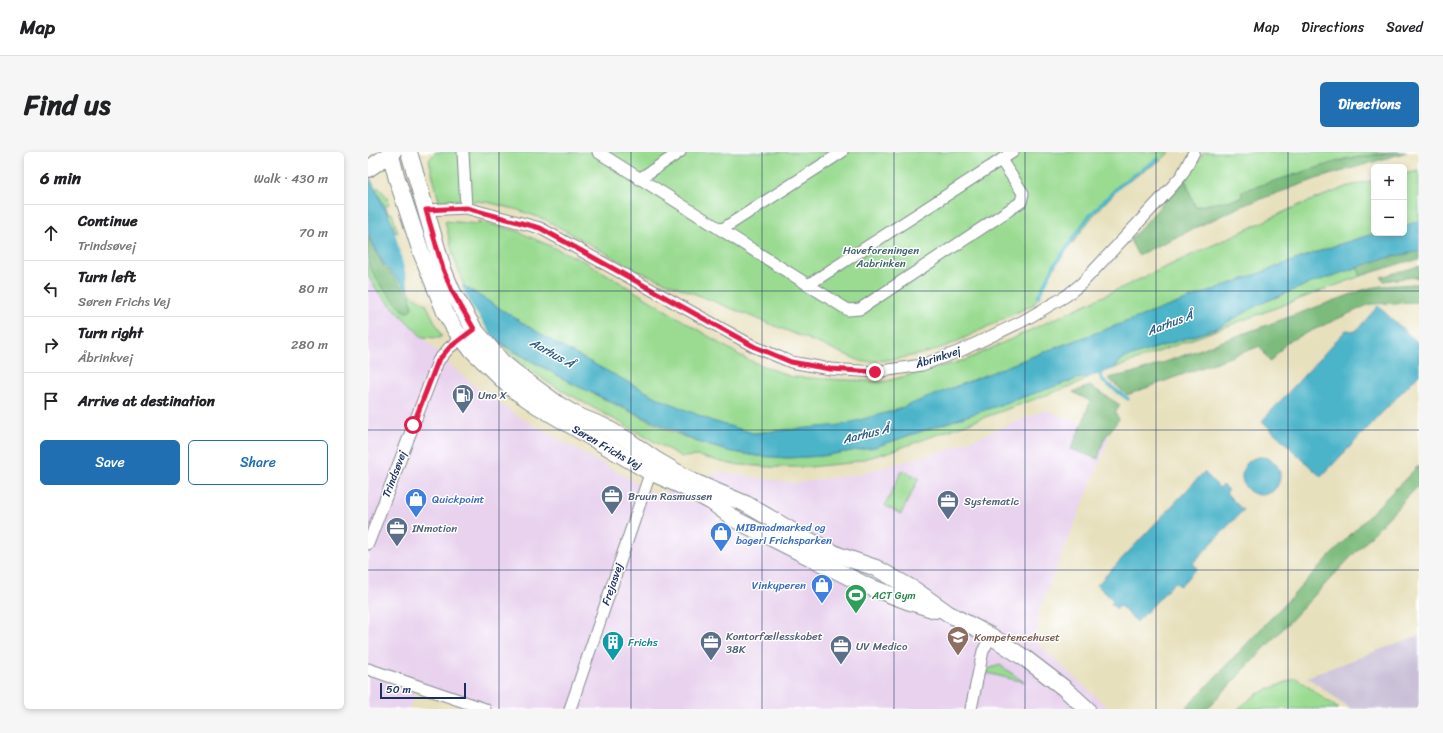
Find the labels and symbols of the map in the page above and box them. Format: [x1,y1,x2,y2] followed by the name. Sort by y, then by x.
[843,241,919,273] park label: Haveforeningen Aabrinken
[1143,303,1199,342] water label: Aarhus Å
[525,331,581,376] water label: Aarhus Å
[912,341,964,374] street label: Åbrinkvej
[866,363,884,381] route end
[450,382,476,415] fuel station icon: Uno X
[478,386,507,405] place label: Uno X
[404,416,422,434] route start
[839,417,895,451] water label: Aarhus Å
[568,420,646,475] street label: Søren Frichs Vej
[377,447,412,500] street label: Trindsøvej
[599,483,625,516] office icon: Bruun Rasmussen
[403,486,429,519] shop icon: Quickpoint
[628,487,712,506] place label: Bruun Rasmussen
[935,488,961,521] office icon: Systematic
[432,490,485,509] place label: Quickpoint
[964,492,1020,511] place label: Systematic
[384,515,410,548] office icon: INmotion
[736,518,832,550] place label: MIBmadmarked og bageri Frichsparken
[411,519,457,538] place label: INmotion
[708,520,734,553] shop icon: MIBmadmarked og bageri Frichsparken
[596,560,629,608] street label: Frejasvej
[809,572,835,605] shop icon: Vinkyperen
[752,576,806,595] place label: Vinkyperen
[843,582,869,615] sports icon: ACT Gym
[871,586,916,605] place label: ACT Gym
[945,624,971,657] school or university icon: Kompetencehuset
[726,627,823,659] place label: Kontorfællesskabet 38K
[974,628,1060,647] place label: Kompetencehuset
[600,629,626,662] building icon: Frichs
[698,629,724,662] office icon: Kontorfællesskabet 38K
[628,633,659,652] place label: Frichs
[828,633,854,666] office icon: UV Medico
[856,637,908,656] place label: UV Medico
[380,681,466,700] scale bar

